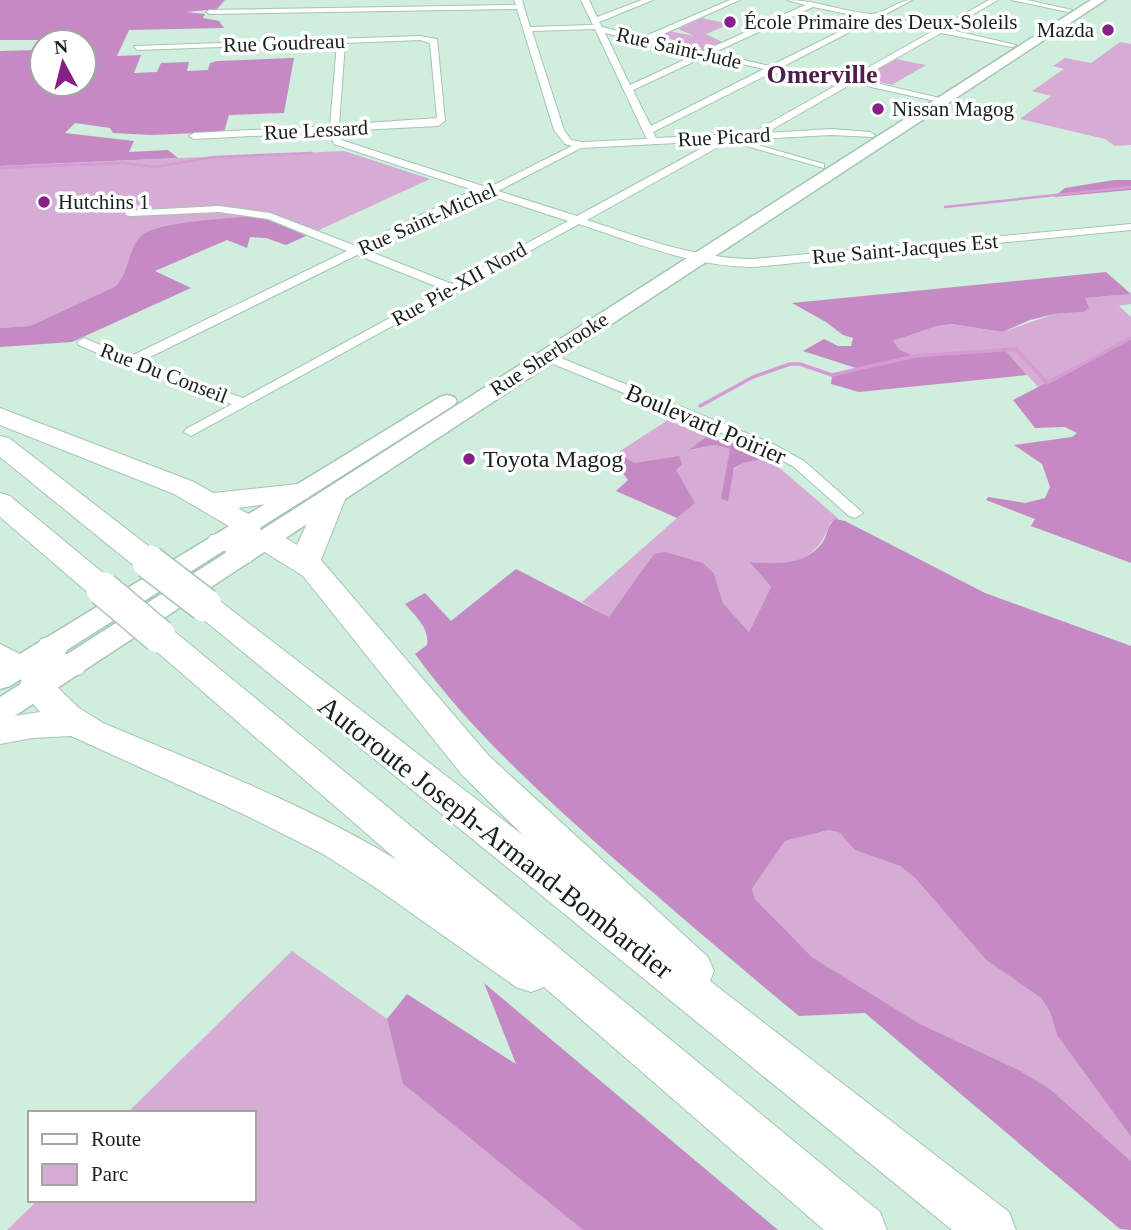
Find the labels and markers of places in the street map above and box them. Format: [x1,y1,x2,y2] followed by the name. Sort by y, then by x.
[744,10,1018,34] place label: École Primaire des Deux-Soleils
[722,14,738,30] marker: École Primaire des Deux-Soleils
[1037,18,1095,42] place label: Mazda
[1100,22,1116,38] marker: Mazda
[892,97,1014,121] place label: Nissan Magog
[870,101,886,117] marker: Nissan Magog
[58,190,150,214] place label: Hutchins 1
[36,194,52,210] marker: Hutchins 1
[483,446,623,472] place label: Toyota Magog
[461,451,477,467] marker: Toyota Magog

